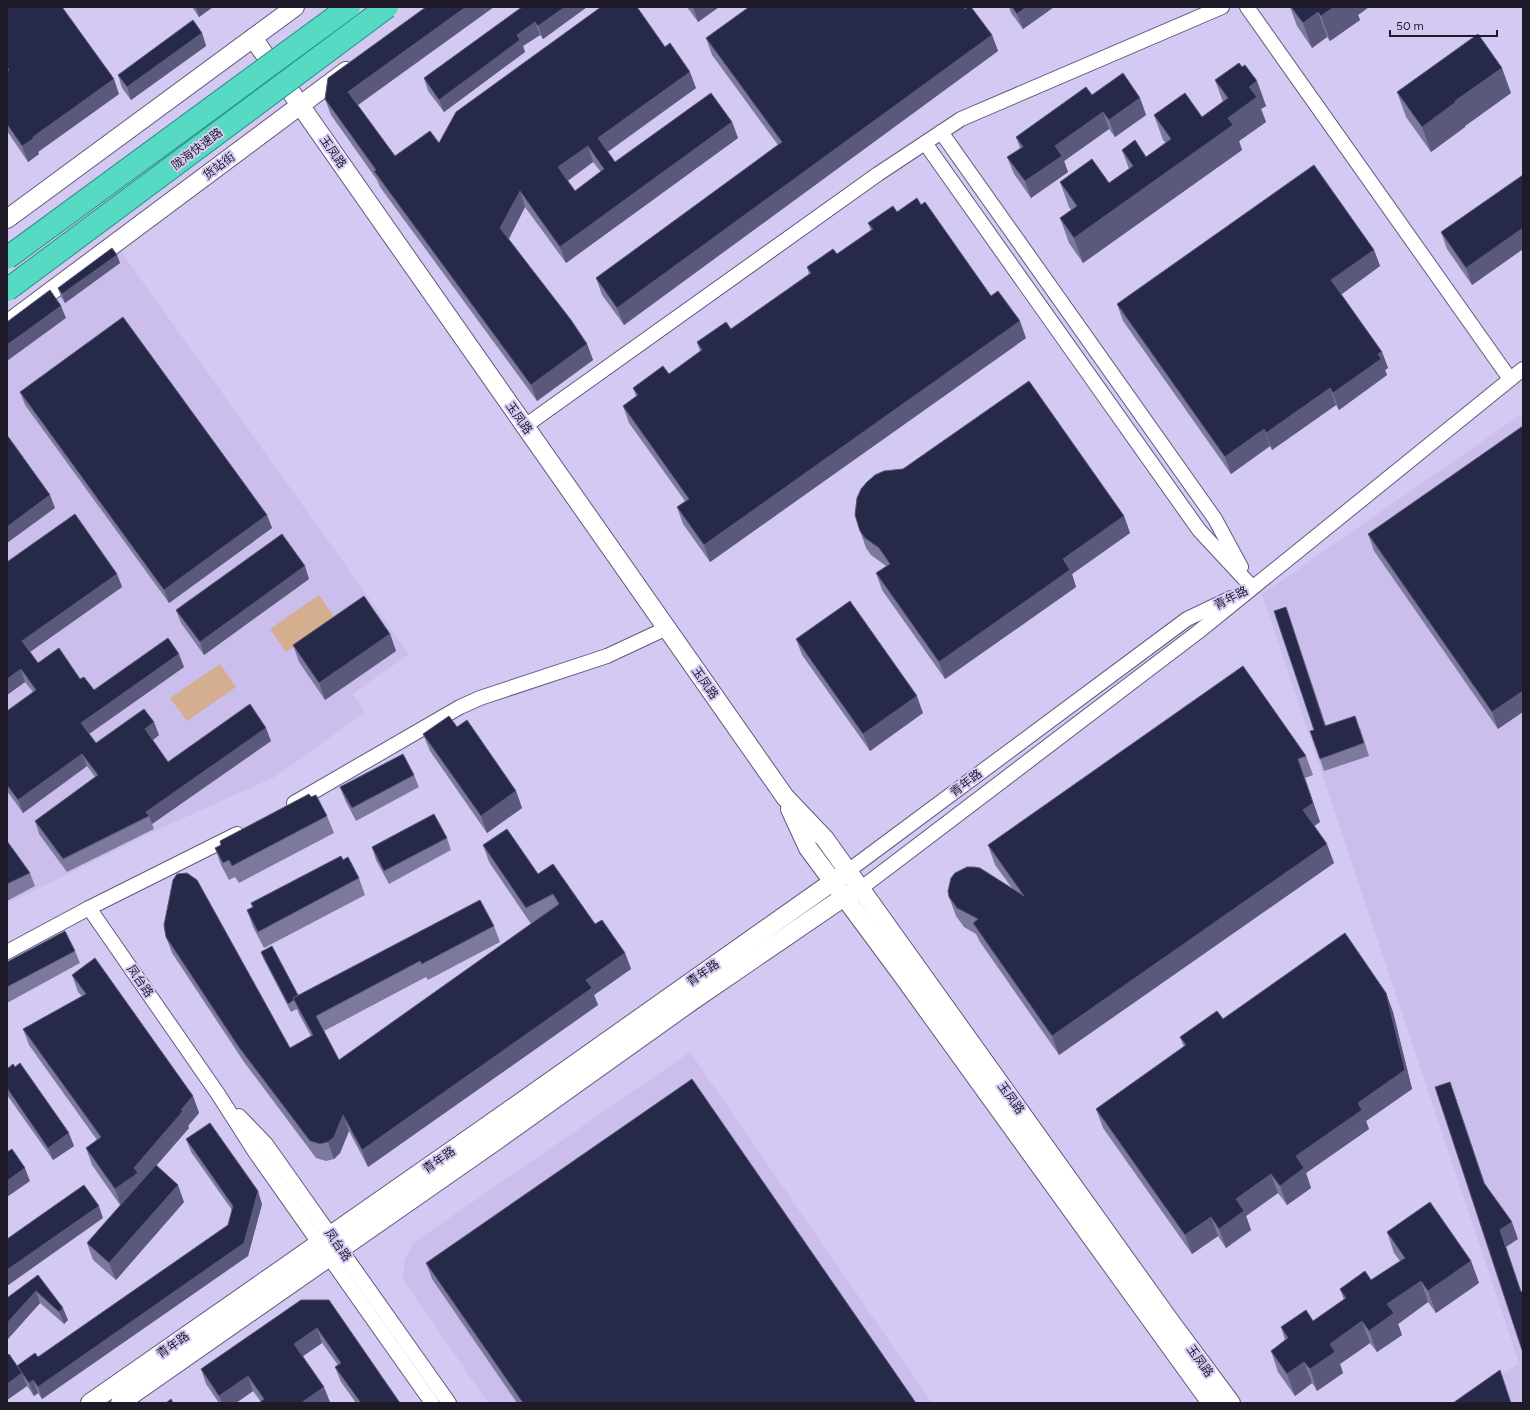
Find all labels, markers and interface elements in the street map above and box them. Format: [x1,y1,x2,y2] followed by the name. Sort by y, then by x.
[1390,12,1497,38] scale bar
[1396,19,1424,33] text: 50 m
[169,125,225,173] street label: 陇海快速路
[317,133,349,171] street label: 玉凤路
[200,150,238,182] street label: 货站街
[503,399,535,437] street label: 玉凤路
[1212,584,1250,612] street label: 青年路
[689,664,721,702] street label: 玉凤路
[947,767,985,799] street label: 青年路
[684,957,722,989] street label: 青年路
[124,962,156,1000] street label: 凤台路
[995,1079,1027,1117] street label: 玉凤路
[420,1144,458,1176] street label: 青年路
[322,1226,354,1264] street label: 凤台路
[154,1329,192,1361] street label: 青年路
[1184,1342,1216,1380] street label: 玉凤路

